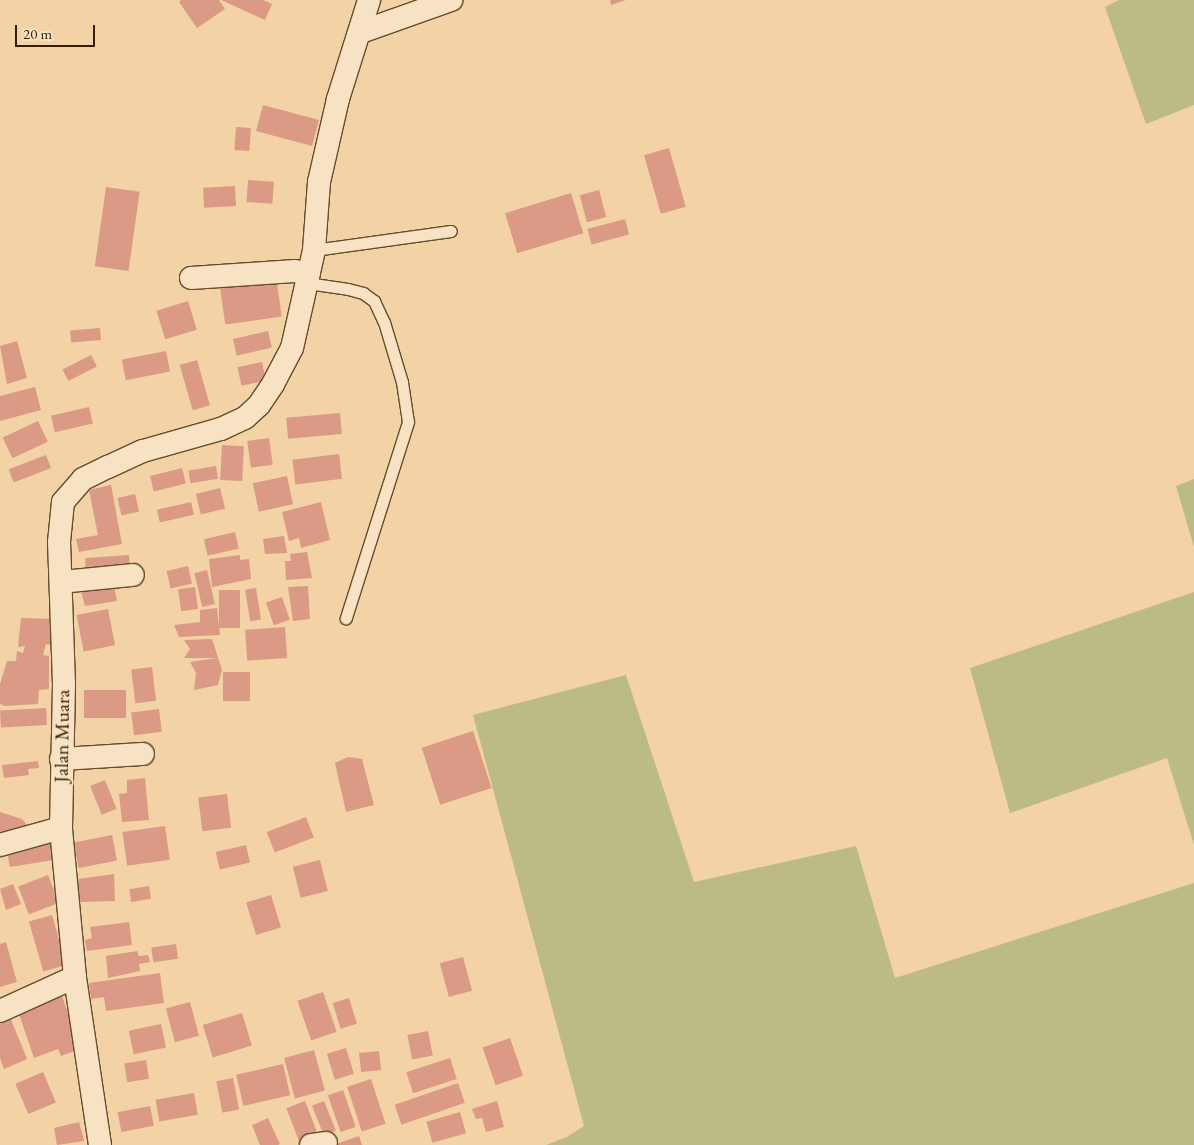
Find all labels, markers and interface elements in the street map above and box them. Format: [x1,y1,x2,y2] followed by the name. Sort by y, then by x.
[18,15,98,47] scale bar
[23,24,52,43] text: 20 m
[49,689,75,783] street label: Jalan Muara

